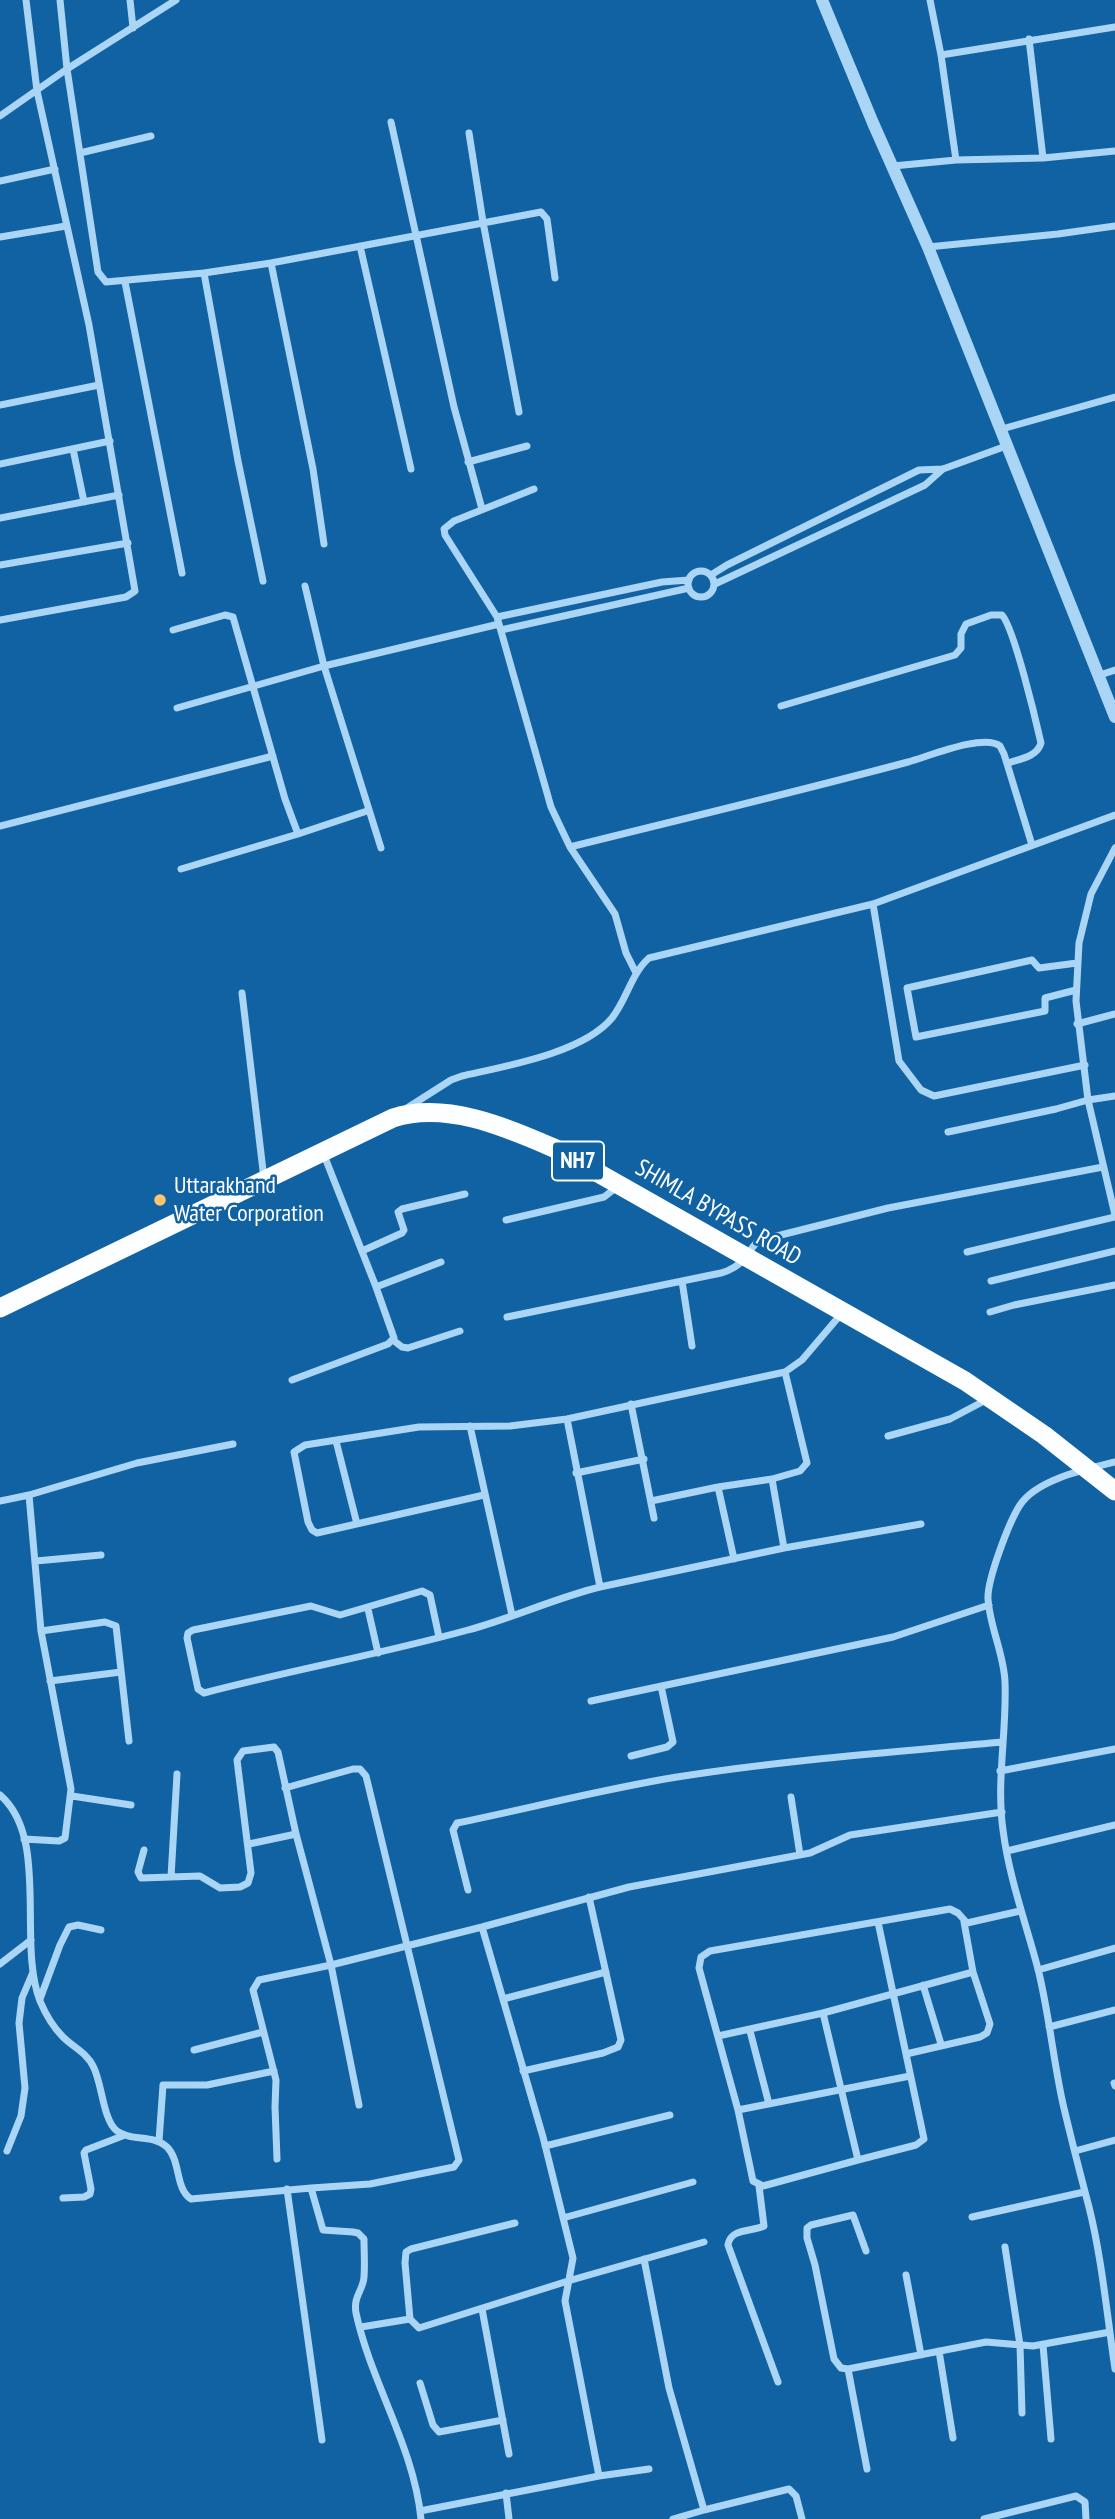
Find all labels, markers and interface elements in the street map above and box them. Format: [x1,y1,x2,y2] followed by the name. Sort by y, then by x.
[552,1142,604,1180] road number: NH7
[630,1154,806,1272] street label: SHIMLA BYPASS ROAD
[174,1172,324,1228] place label: Uttarakhand Water Corporation
[152,1192,168,1208] marker: Uttarakhand Water Corporation

